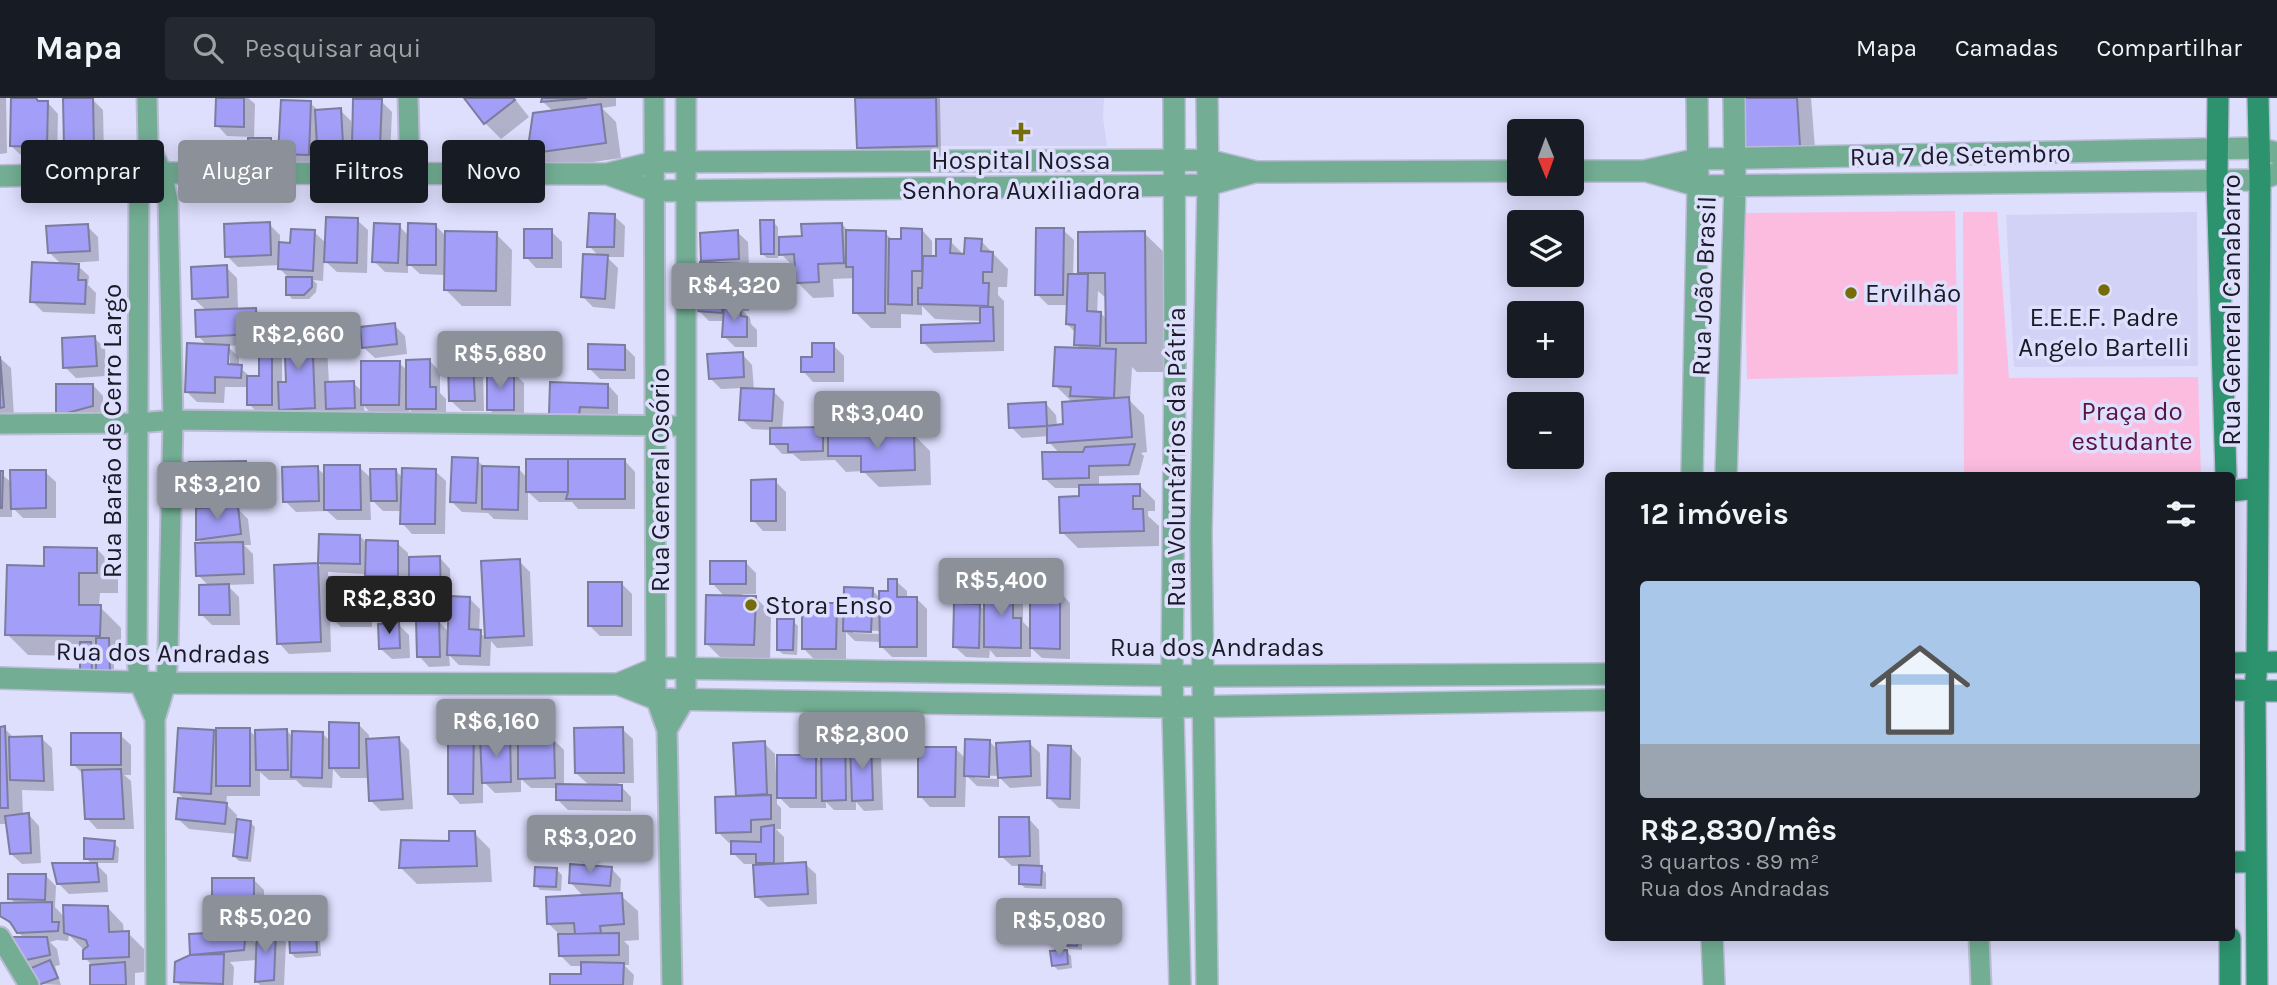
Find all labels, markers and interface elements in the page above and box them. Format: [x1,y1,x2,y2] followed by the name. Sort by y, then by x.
[165,17,655,80] search box
[35,29,123,67] text: Mapa
[189,29,227,67] icon: search
[245,33,421,64] text: Pesquisar aqui
[1856,34,1917,62] text: Mapa
[1955,34,2059,62] text: Camadas
[2097,34,2242,62] text: Compartilhar
[1507,119,1584,196] north arrow
[1507,119,1584,469] map controls
[1011,122,1031,142] marker: Hospital Nossa Senhora Auxiliadora
[1849,138,2071,172] street label: Rua 7 de Setembro
[21,140,164,203] chip: Comprar
[178,140,296,203] chip: Alugar
[310,140,428,203] chip: Filtros
[442,140,545,203] chip: Novo
[902,145,1140,206] place label: Hospital Nossa Senhora Auxiliadora
[2216,174,2247,446] street label: Rua General Canabarro
[1685,195,1723,377] street label: Rua João Brasil
[1507,210,1584,287] button: layers
[669,264,799,323] pin: R$4,320
[688,272,780,299] text: R$4,320
[1865,278,1961,309] place label: Ervilhão
[2096,282,2112,298] marker: E.E.E.F. Padre Angelo Bartelli
[97,284,128,578] street label: Rua Barão de Cerro Largo
[1843,285,1859,301] marker: Ervilhão
[1507,301,1584,378] button: +
[2018,302,2190,363] place label: E.E.E.F. Padre Angelo Bartelli
[1161,307,1192,607] street label: Rua Voluntários da Pátria
[233,313,363,372] pin: R$2,660
[252,321,344,348] text: R$2,660
[435,331,565,391] pin: R$5,680
[453,340,547,367] text: R$5,680
[645,368,676,592] street label: Rua General Osório
[812,392,942,451] pin: R$3,040
[1507,392,1584,469] button: −
[2071,396,2193,457] park label: Praça do estudante
[830,400,924,427] text: R$3,040
[152,462,282,522] pin: R$3,210
[173,471,261,498] text: R$3,210
[2162,495,2200,533] icon: filters
[1640,496,1789,532] text: 12 imóveis
[936,559,1066,618] pin: R$5,400
[955,567,1047,594] text: R$5,400
[324,576,454,636] pin: R$2,830
[342,585,436,612] text: R$2,830
[765,590,893,621] place label: Stora Enso
[743,597,759,613] marker: Stora Enso
[1857,627,1983,753] icon: home
[1110,632,1324,663] street label: Rua dos Andradas
[55,636,271,670] street label: Rua dos Andradas
[431,700,561,759] pin: R$6,160
[452,708,540,735] text: R$6,160
[797,712,927,772] pin: R$2,800
[815,721,909,748] text: R$2,800
[1640,812,1837,848] text: R$2,830/mês
[525,816,655,875] pin: R$3,020
[543,824,637,851] text: R$3,020
[1640,848,1819,875] text: 3 quartos · 89 m²
[1640,875,1830,902] text: Rua dos Andradas
[200,896,330,955] pin: R$5,020
[994,898,1124,958] pin: R$5,080
[219,904,311,931] text: R$5,020
[1012,907,1106,934] text: R$5,080

